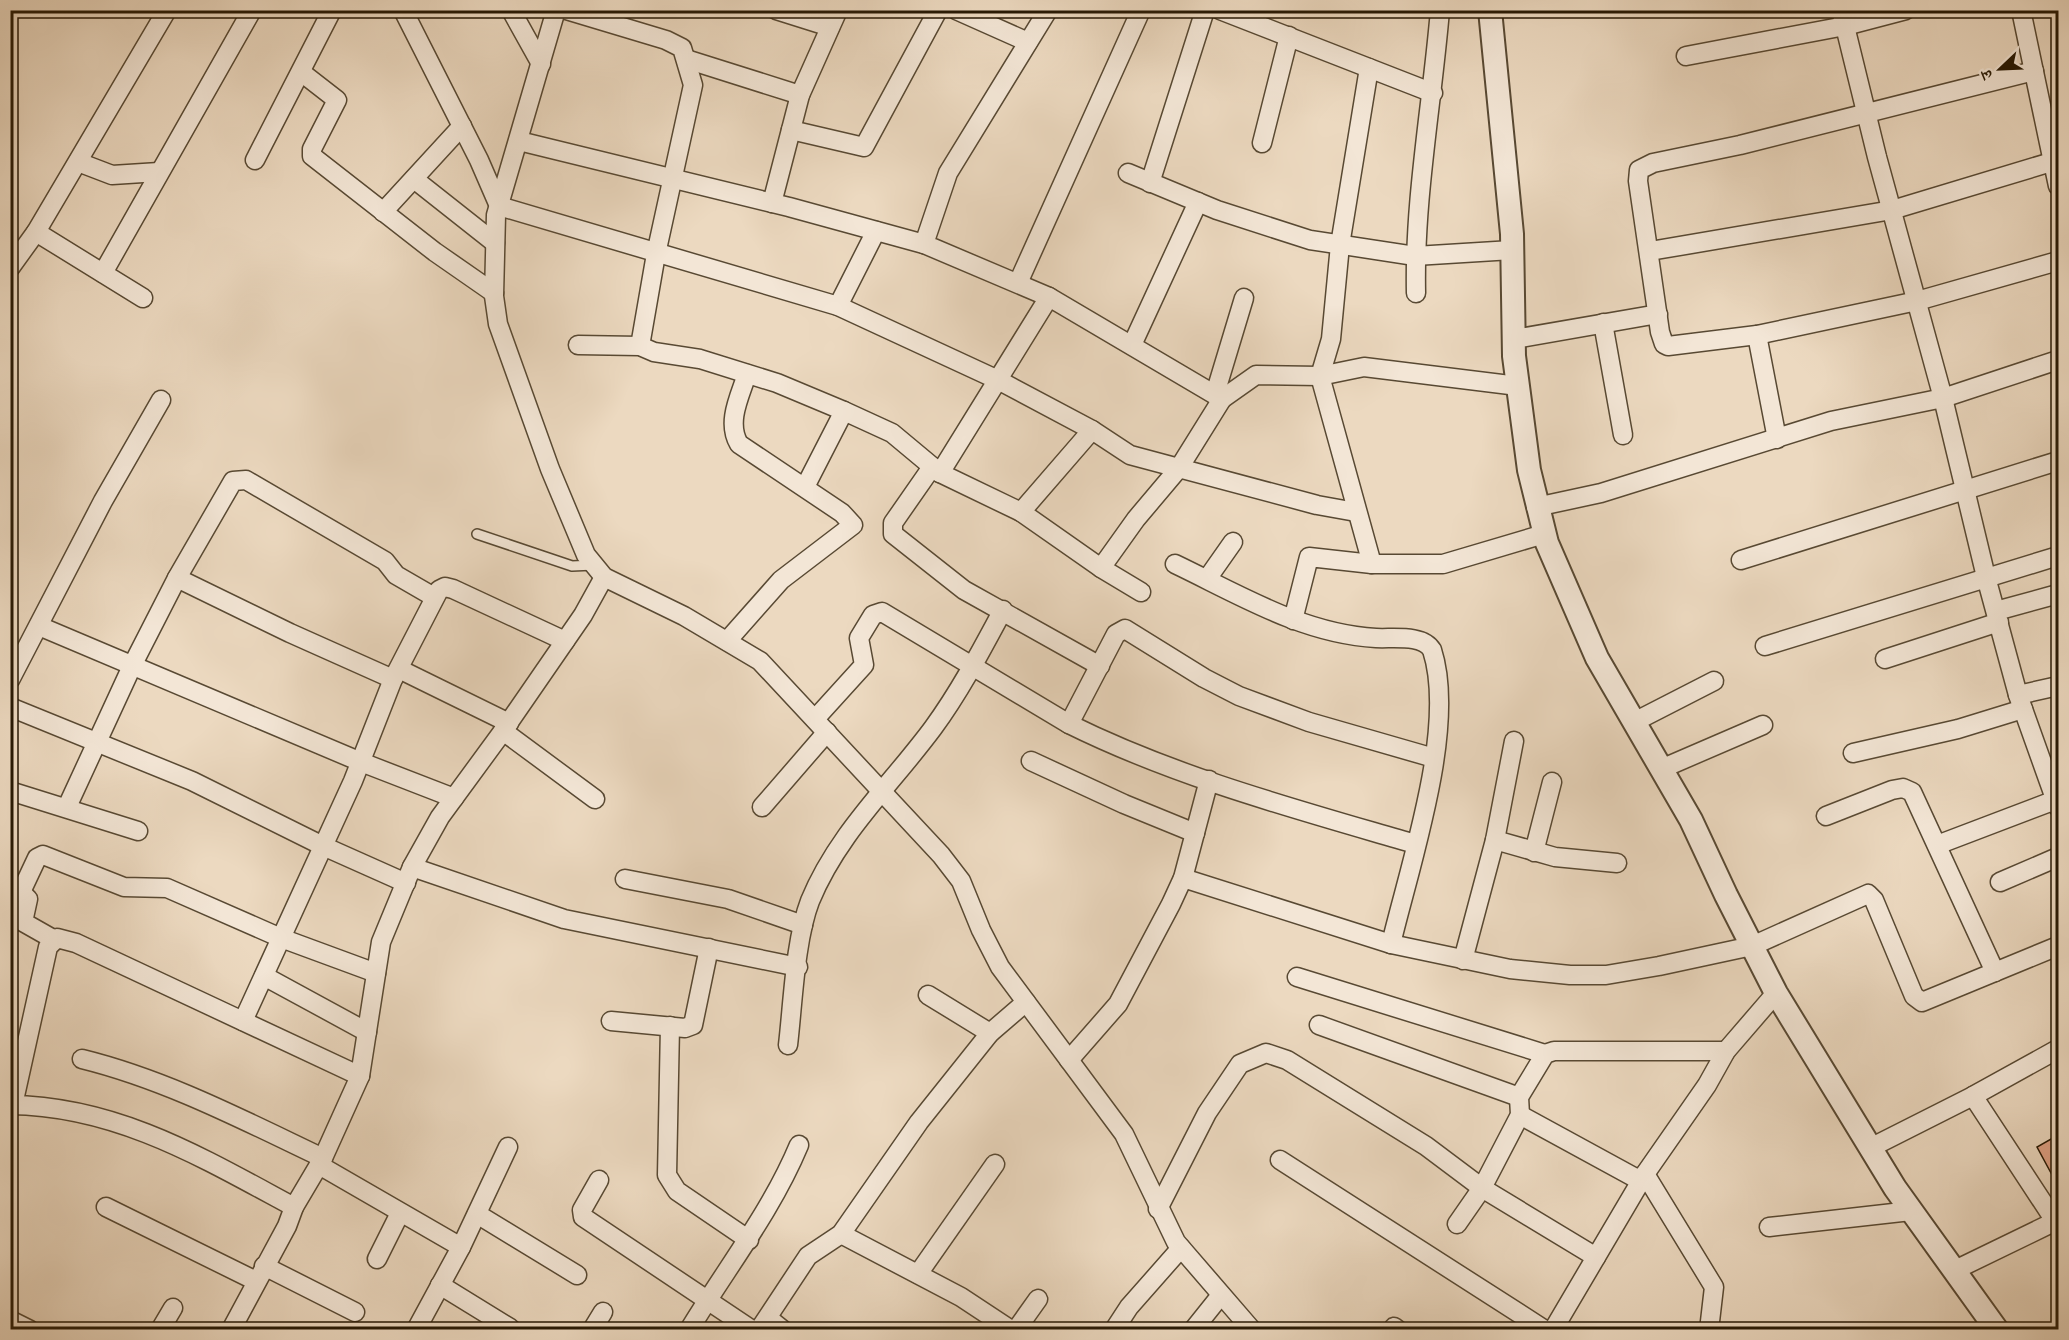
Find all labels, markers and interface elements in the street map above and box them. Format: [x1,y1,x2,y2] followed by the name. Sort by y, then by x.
[1970,39,2030,99] north arrow
[1976,64,2000,83] text: उ

